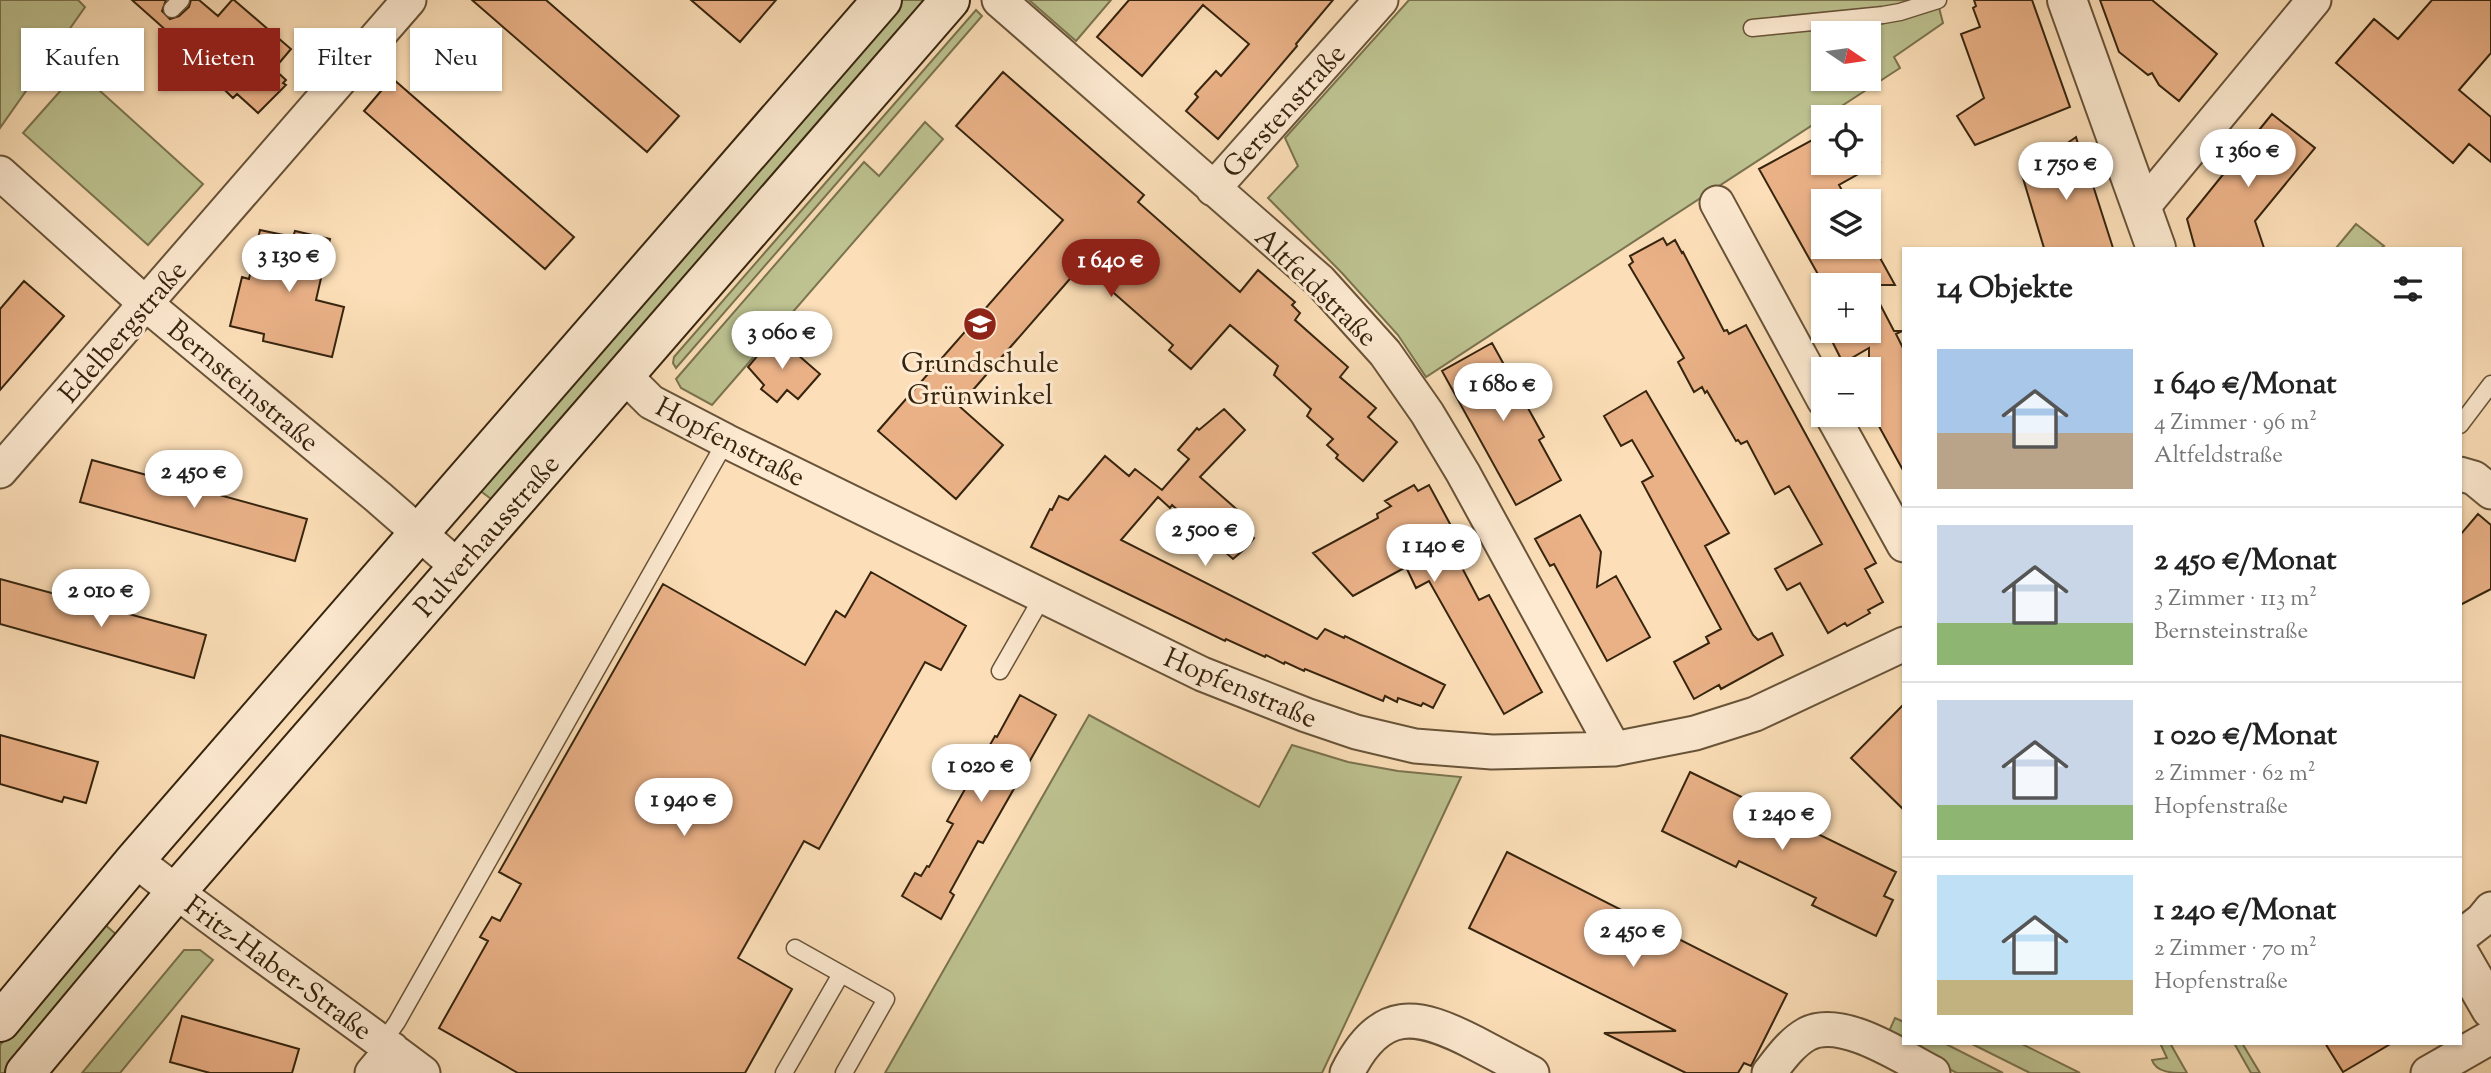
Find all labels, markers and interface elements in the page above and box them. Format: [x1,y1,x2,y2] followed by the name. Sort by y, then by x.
[1811,21,1881,91] north arrow
[1811,21,1881,427] map controls
[21,28,144,91] chip: Kaufen
[158,28,280,91] chip: Mieten
[294,28,396,91] chip: Filter
[410,28,502,91] chip: Neu
[1214,36,1356,188] street label: Gerstenstraße
[1811,105,1881,175] button: locate
[2183,130,2313,189] pin: 1 360 €
[2216,135,2280,168] text: 1 360 €
[2001,142,2131,202] pin: 1 750 €
[2034,148,2098,181] text: 1 750 €
[1811,189,1881,259] button: layers
[1245,219,1385,357] street label: Altfeldstraße
[224,234,354,294] pin: 3 130 €
[258,240,320,273] text: 3 130 €
[1046,240,1176,299] pin: 1 640 €
[1078,245,1144,278] text: 1 640 €
[51,253,198,413] street label: Edelbergstraße
[1937,268,2073,311] text: 14 Objekte
[2389,270,2427,308] icon: filters
[1811,273,1881,343] button: +
[961,305,999,343] school or university icon: Grundschule Grünwinkel
[157,312,327,463] street label: Bernsteinstraße
[717,312,847,371] pin: 3 060 €
[748,317,816,350] text: 3 060 €
[901,345,1059,417] place label: Grundschule Grünwinkel
[1811,357,1881,427] button: −
[1438,364,1568,423] pin: 1 680 €
[2154,364,2337,407] text: 1 640 €/Monat
[1470,369,1536,402] text: 1 680 €
[1993,377,2077,461] icon: home
[648,389,811,499] street label: Hopfenstraße
[2154,407,2317,440] text: 4 Zimmer · 96 m²
[2154,440,2283,473] text: Altfeldstraße
[406,447,570,627] street label: Pulverhausstraße
[129,450,259,510] pin: 2 450 €
[161,456,227,489] text: 2 450 €
[1140,508,1270,568] pin: 2 500 €
[1172,514,1238,547] text: 2 500 €
[1369,524,1499,584] pin: 1 140 €
[1402,530,1466,563] text: 1 140 €
[2154,540,2337,583] text: 2 450 €/Monat
[1993,553,2077,637] icon: home
[36,570,166,629] pin: 2 010 €
[68,575,134,608] text: 2 010 €
[2154,583,2317,616] text: 3 Zimmer · 113 m²
[2154,616,2308,649] text: Bernsteinstraße
[1157,639,1323,740] street label: Hopfenstraße
[2154,715,2337,758] text: 1 020 €/Monat
[1993,728,2077,812] icon: home
[916,744,1046,804] pin: 1 020 €
[948,750,1014,783] text: 1 020 €
[2154,758,2316,791] text: 2 Zimmer · 62 m²
[619,778,749,838] pin: 1 940 €
[651,784,717,817] text: 1 940 €
[2154,791,2288,824] text: Hopfenstraße
[1717,792,1847,852] pin: 1 240 €
[1749,798,1815,831] text: 1 240 €
[175,887,379,1051] street label: Fritz-Haber-Straße
[2154,890,2336,933] text: 1 240 €/Monat
[1993,903,2077,987] icon: home
[1568,909,1698,969] pin: 2 450 €
[1600,915,1666,948] text: 2 450 €
[2154,933,2317,966] text: 2 Zimmer · 70 m²
[2154,966,2288,999] text: Hopfenstraße

